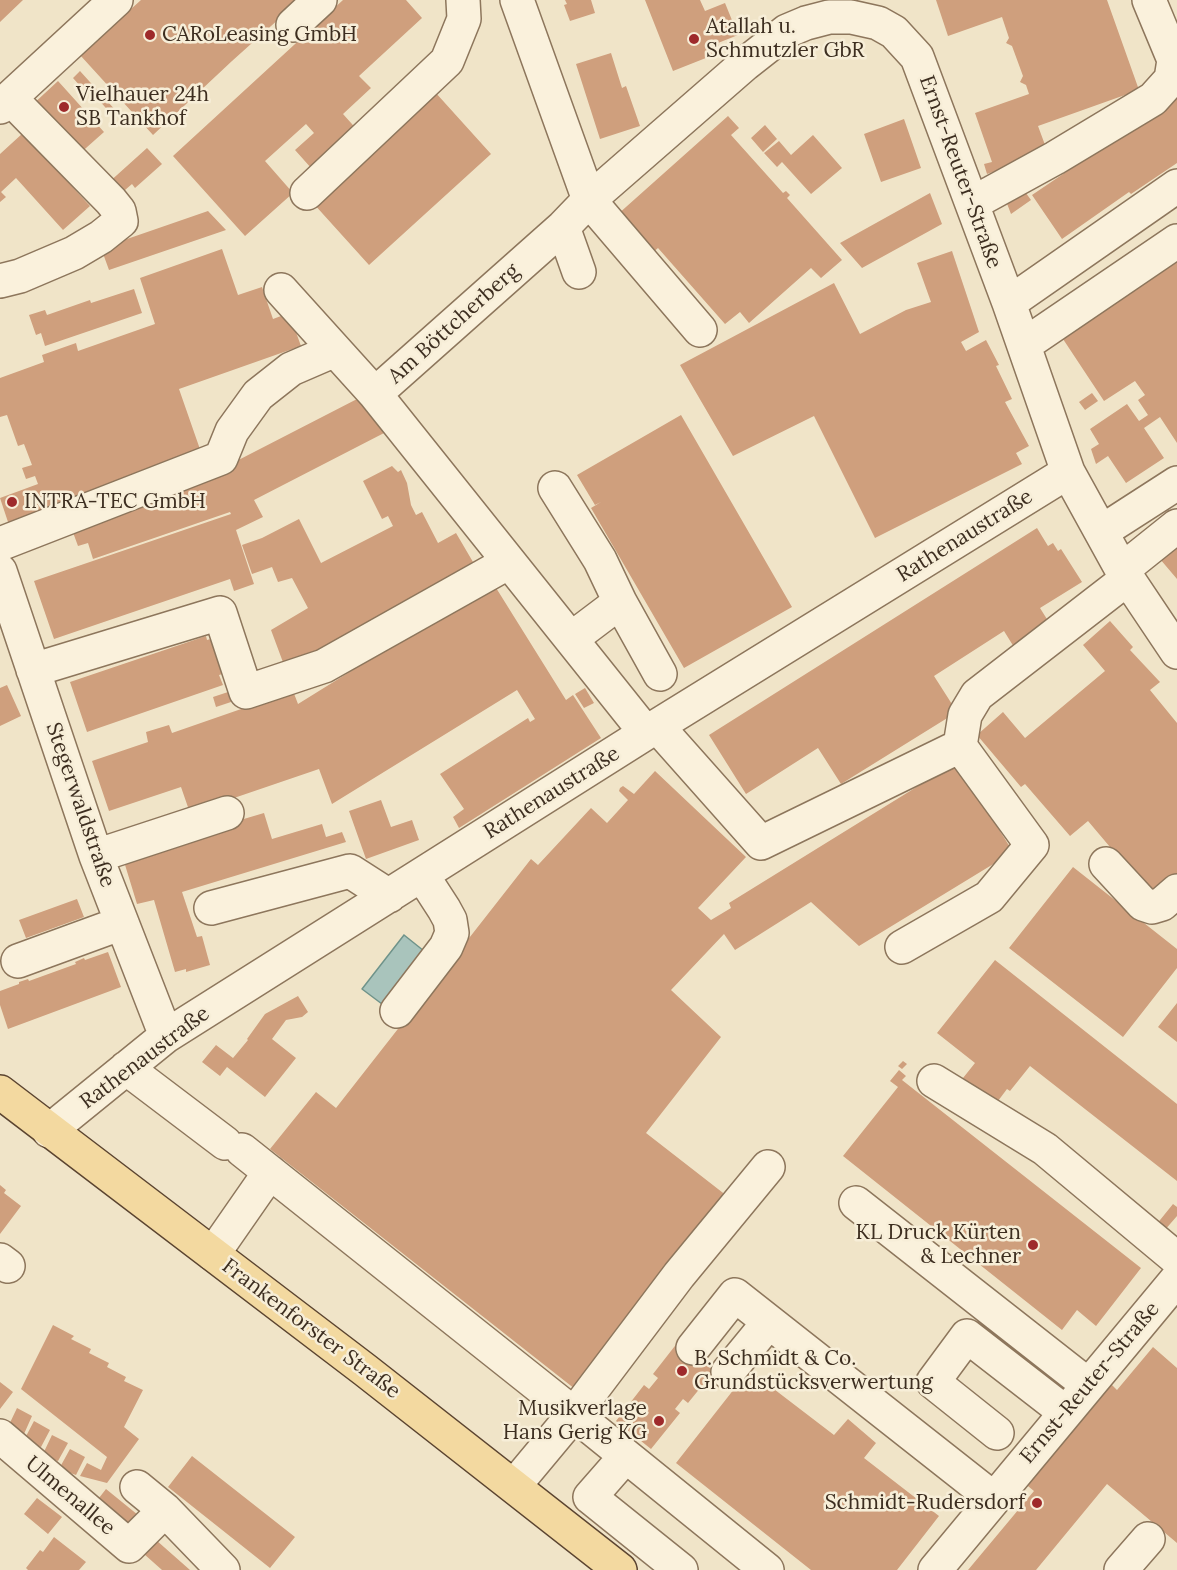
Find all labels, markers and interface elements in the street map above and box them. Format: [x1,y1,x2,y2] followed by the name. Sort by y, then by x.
[706,14,864,64] place label: Atallah u. Schmutzler GbR
[162,22,357,48] place label: CARoLeasing GmbH
[143,28,157,42] marker: CARoLeasing GmbH
[687,32,701,46] marker: Atallah u. Schmutzler GbR
[913,72,1007,272] street label: Ernst-Reuter-Straße
[76,82,209,132] place label: Vielhauer 24h SB Tankhof
[57,100,71,114] marker: Vielhauer 24h SB Tankhof
[383,259,525,389] street label: Am Böttcherberg
[892,484,1038,588] street label: Rathenaustraße
[24,489,206,515] place label: INTRA-TEC GmbH
[5,495,19,509] marker: INTRA-TEC GmbH
[40,719,120,891] street label: Stegerwaldstraße
[479,741,625,845] street label: Rathenaustraße
[75,1001,215,1115] street label: Rathenaustraße
[856,1220,1021,1270] place label: KL Druck Kürten & Lechner
[1026,1238,1040,1252] marker: KL Druck Kürten & Lechner
[217,1254,405,1404] street label: Frankenforster Straße
[1015,1297,1165,1469] street label: Ernst-Reuter-Straße
[694,1346,933,1396] place label: B. Schmidt & Co. Grundstücksverwertung
[675,1364,689,1378] marker: B. Schmidt & Co. Grundstücksverwertung
[503,1396,647,1446] place label: Musikverlage Hans Gerig KG
[652,1414,666,1428] marker: Musikverlage Hans Gerig KG
[20,1451,120,1541] street label: Ulmenallee
[825,1490,1025,1516] place label: Schmidt-Rudersdorf
[1030,1496,1044,1510] marker: Schmidt-Rudersdorf

